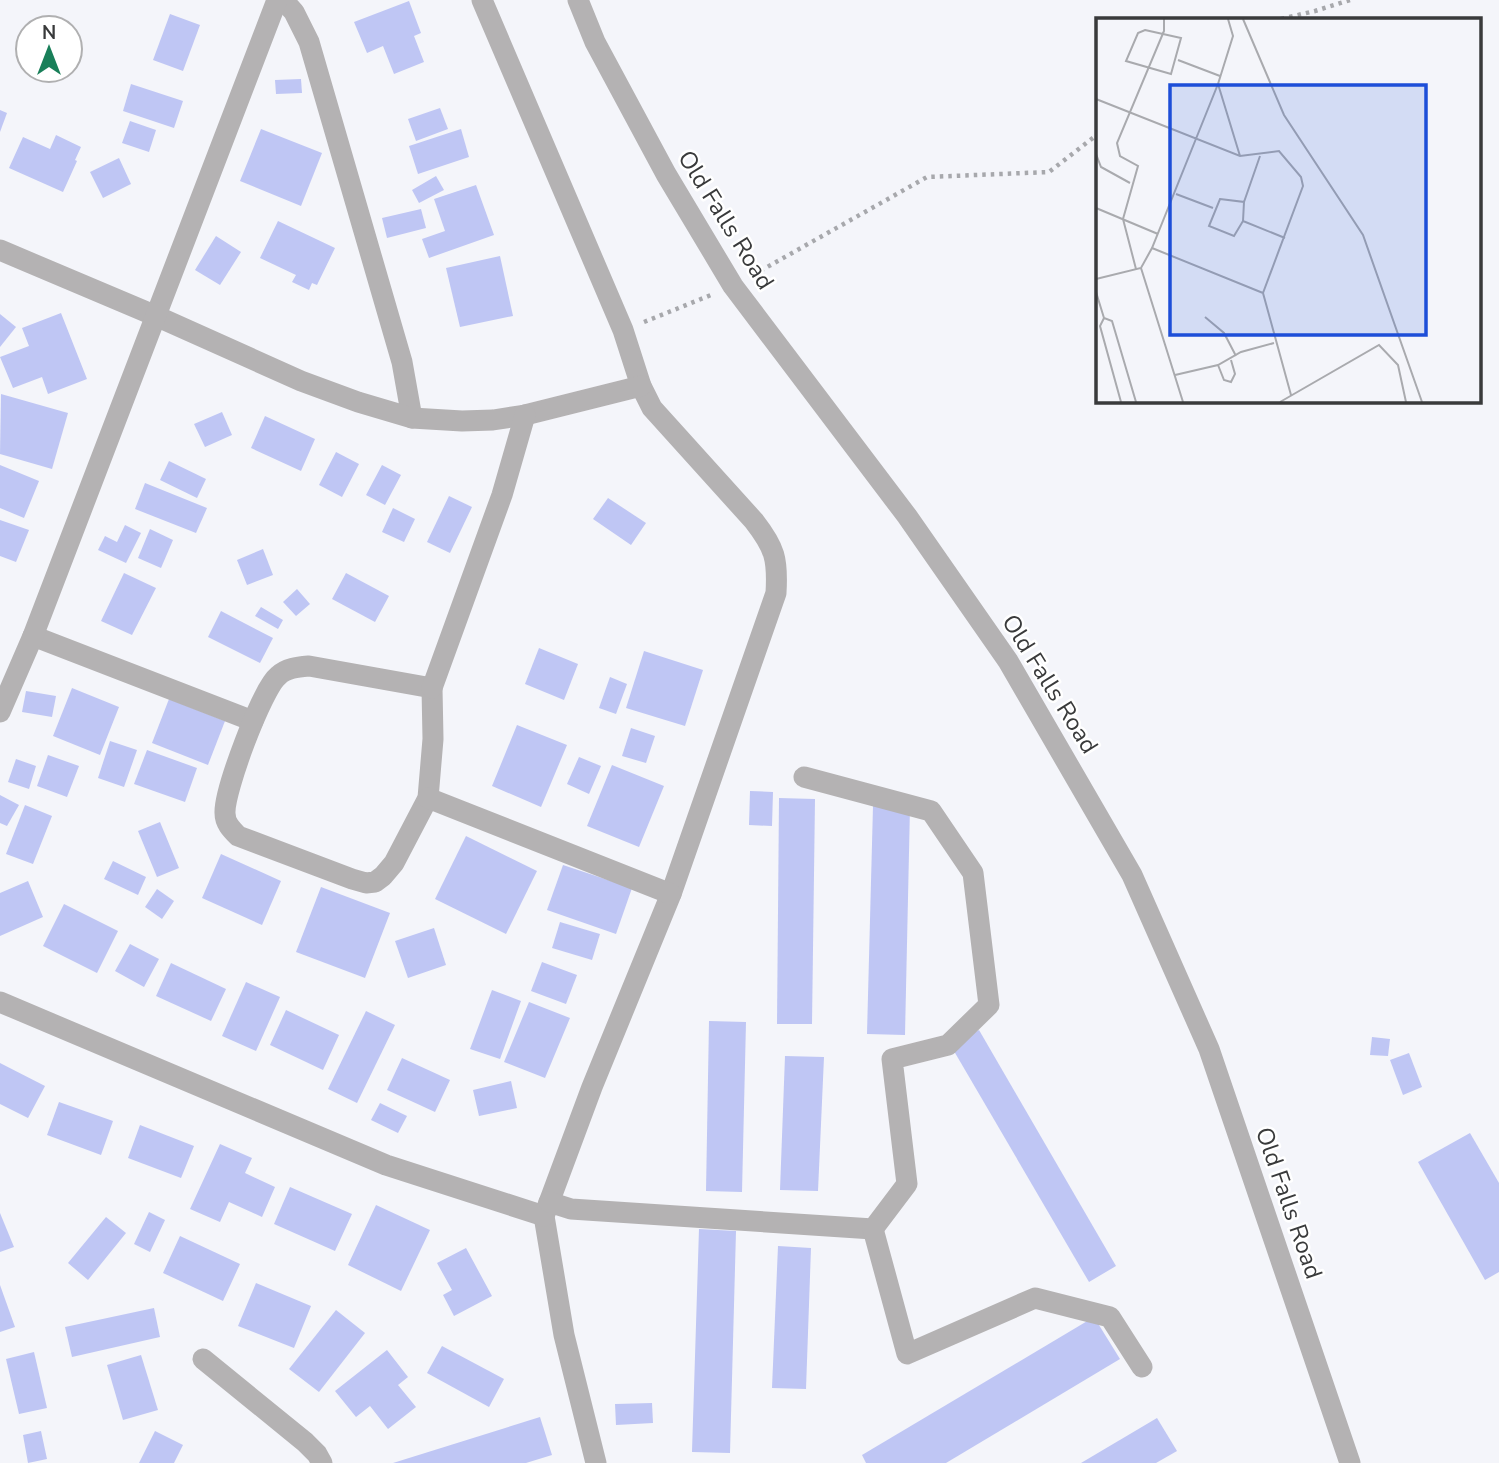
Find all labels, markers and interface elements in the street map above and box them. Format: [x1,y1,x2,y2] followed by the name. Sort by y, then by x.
[14,14,84,84] north arrow
[1096,18,1482,402] inset map
[42,20,56,46] text: N
[670,144,782,296] street label: Old Falls Road
[994,608,1106,760] street label: Old Falls Road
[1248,1123,1330,1283] street label: Old Falls Road

